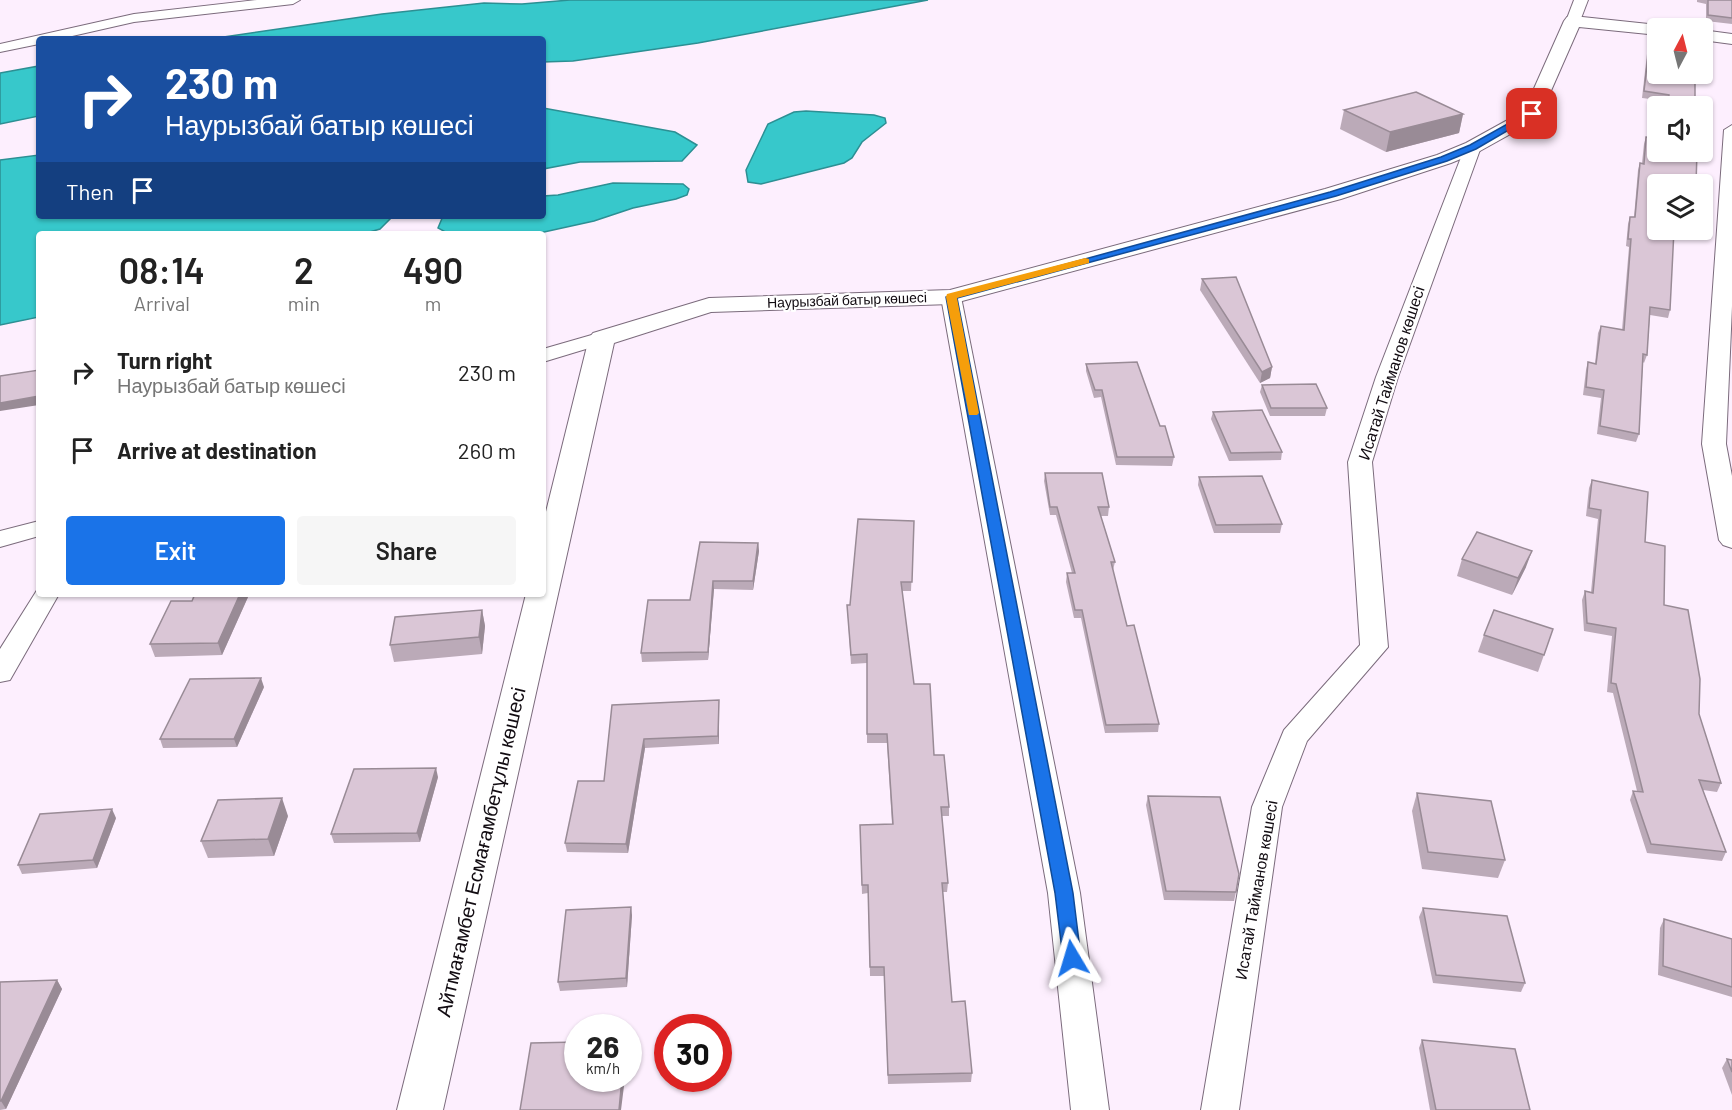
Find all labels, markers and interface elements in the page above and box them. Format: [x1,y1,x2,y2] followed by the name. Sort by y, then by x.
[1647,18,1713,84] north arrow
[1647,18,1713,240] map controls
[165,57,278,107] text: 230 m
[66,60,144,138] icon: right
[1506,88,1557,139] pin
[1647,96,1713,162] button: sound
[1515,97,1548,130] icon: arrive
[165,108,474,140] text: Наурызбай батыр көшесі
[126,174,159,207] icon: arrive
[1647,174,1713,240] button: layers
[66,178,114,204] text: Then
[119,248,205,291] text: 08:14
[294,248,314,291] text: 2
[403,248,463,291] text: 490
[1353,284,1428,462] street label: Исатай Тайманов көшесі
[767,288,927,311] street label: Наурызбай батыр көшесі
[134,291,190,315] text: Arrival
[288,291,320,315] text: min
[425,291,441,315] text: m
[117,347,212,373] text: Turn right
[66,356,99,389] icon: right
[458,359,516,385] text: 230 m
[117,373,346,397] text: Наурызбай батыр көшесі
[66,434,99,467] icon: arrive
[117,437,316,463] text: Arrive at destination
[458,437,516,463] text: 260 m
[66,516,285,585] button: Exit
[297,516,516,585] button: Share
[430,685,530,1019] street label: Айтмағамбет Есмағамбетұлы көшесі
[1230,799,1281,981] street label: Исатай Тайманов көшесі
[1040,926,1104,990] position arrow
[654,1014,732,1092] speed limit sign: 30
[587,1028,619,1064] text: 26
[586,1059,620,1077] text: km/h

